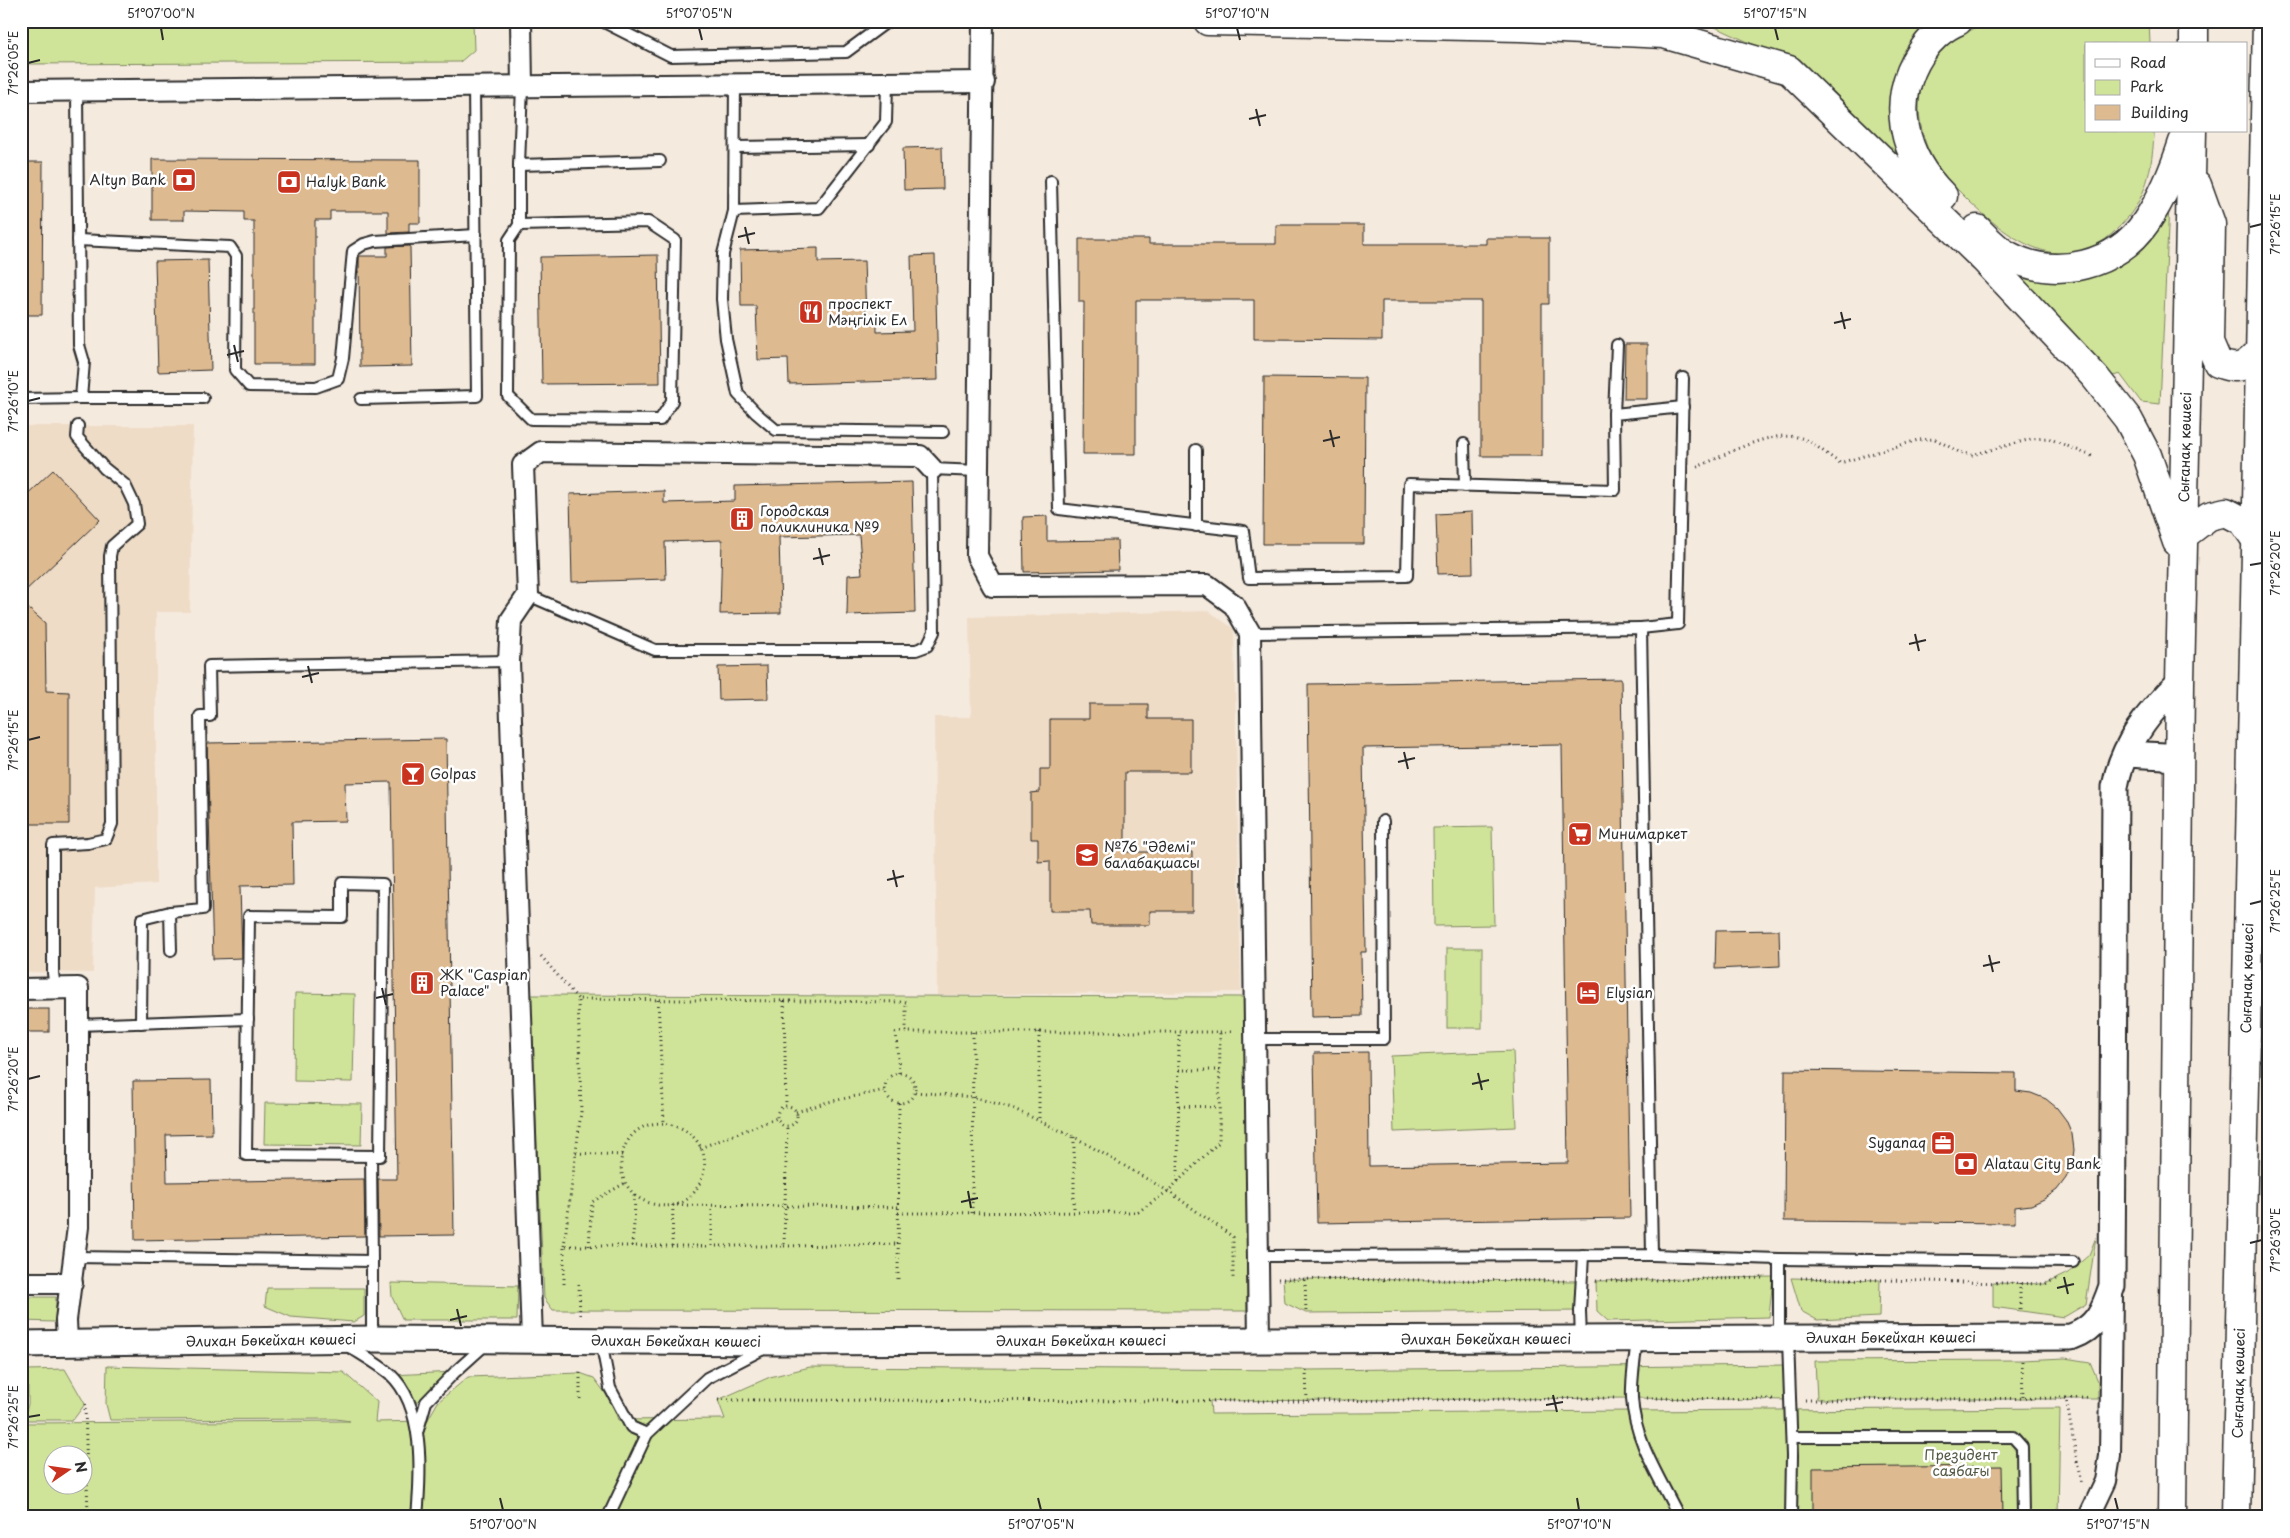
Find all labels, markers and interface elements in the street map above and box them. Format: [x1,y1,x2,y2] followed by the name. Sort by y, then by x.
[127,4,195,22] text: 51°07'00"N
[666,4,732,22] text: 51°07'05"N
[1205,4,1269,22] text: 51°07'10"N
[1743,4,1807,22] text: 51°07'15"N
[4,31,22,95] text: 71°26'05"E
[2085,42,2248,132] legend
[2130,50,2166,73] text: Road
[2130,74,2164,97] text: Park
[2130,100,2189,123] text: Building
[171,167,197,193] bank icon: Altyn Bank
[90,169,166,190] place label: Altyn Bank
[276,169,302,195] bank icon: Halyk Bank
[306,171,387,192] place label: Halyk Bank
[2266,193,2284,255] text: 71°26'15"E
[828,293,907,330] place label: проспект Мәңгілік Ел
[798,299,824,325] restaurant icon: проспект Мәңгілік Ел
[4,370,22,432] text: 71°26'10"E
[2173,392,2196,503] street label: Сығанақ көшесі
[760,500,879,537] place label: Городская поликлиника №9
[729,506,755,532] building icon: Городская поликлиника №9
[2266,530,2284,596] text: 71°26'20"E
[4,709,22,771] text: 71°26'15"E
[400,761,426,787] bar icon: Golpas
[430,763,476,784] place label: Golpas
[1567,821,1593,847] supermarket icon: Минимаркет
[1598,823,1688,844] place label: Минимаркет
[1104,836,1200,873] place label: №76 "Әдемі" балабақшасы
[1074,842,1100,868] school or university icon: №76 "Әдемі" балабақшасы
[2266,869,2284,933] text: 71°26'25"E
[2235,923,2258,1034] street label: Сығанақ көшесі
[439,964,528,1001] place label: ЖК "Caspian Palace"
[409,970,435,996] building icon: ЖК "Caspian Palace"
[1575,980,1601,1006] hotel icon: Elysian
[1606,982,1653,1003] place label: Elysian
[4,1046,22,1112] text: 71°26'20"E
[1930,1130,1956,1156] office icon: Syganaq
[1868,1132,1926,1153] place label: Syganaq
[1953,1151,1979,1177] bank icon: Alatau City Bank
[1984,1153,2101,1174] place label: Alatau City Bank
[2266,1208,2284,1272] text: 71°26'30"E
[1806,1326,1976,1348] street label: Әлихан Бөкейхан көшесі
[186,1328,356,1352] street label: Әлихан Бөкейхан көшесі
[1401,1328,1571,1350] street label: Әлихан Бөкейхан көшесі
[2227,1328,2250,1439] street label: Сығанақ көшесі
[996,1329,1166,1351] street label: Әлихан Бөкейхан көшесі
[591,1330,761,1352] street label: Әлихан Бөкейхан көшесі
[4,1385,22,1449] text: 71°26'25"E
[1924,1444,1998,1481] park label: Президент саябағы
[42,1446,92,1496] north arrow
[70,1459,93,1475] text: N
[469,1515,537,1533] text: 51°07'00"N
[1008,1515,1074,1533] text: 51°07'05"N
[1547,1515,1611,1533] text: 51°07'10"N
[2086,1515,2150,1533] text: 51°07'15"N

